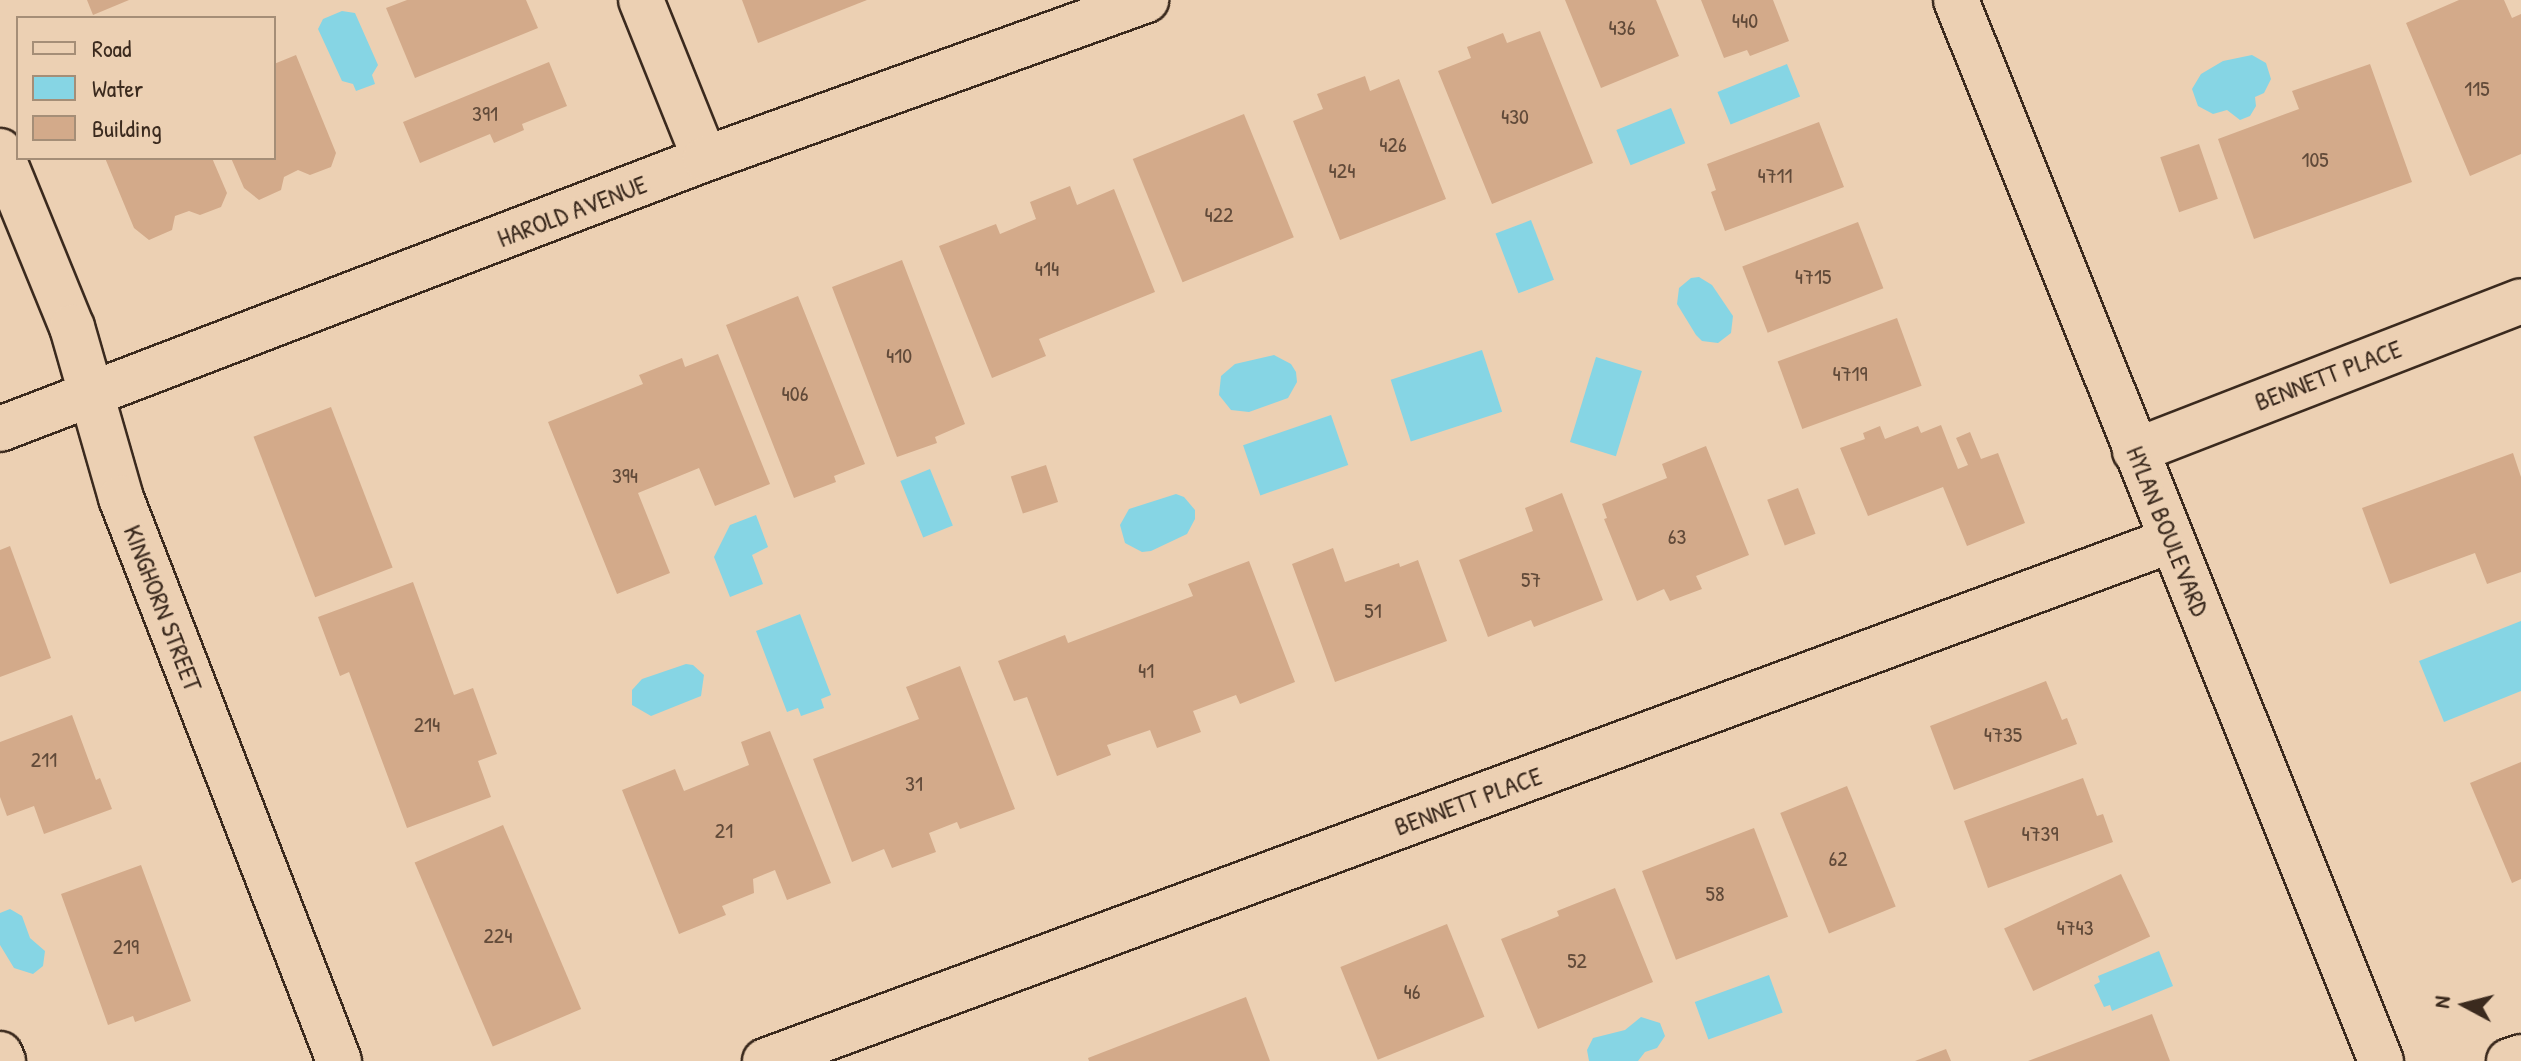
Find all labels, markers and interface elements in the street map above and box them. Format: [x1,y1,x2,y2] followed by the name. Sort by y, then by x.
[1732,8,1758,34] house number: 440
[1609,15,1635,41] house number: 436
[16,16,276,160] legend
[92,32,131,64] text: Road
[92,72,143,104] text: Water
[2464,76,2490,102] house number: 115
[472,101,498,127] house number: 391
[1501,104,1529,130] house number: 430
[92,112,162,144] text: Building
[1379,132,1407,158] house number: 426
[2301,147,2329,173] house number: 105
[1329,158,1355,184] house number: 424
[1757,163,1793,189] house number: 4711
[493,168,651,254] street label: HAROLD AVENUE
[1205,202,1233,228] house number: 422
[1035,256,1059,282] house number: 414
[1795,264,1831,290] house number: 4715
[2250,333,2406,417] street label: BENNETT PLACE
[886,343,912,369] house number: 410
[1832,361,1868,387] house number: 4719
[782,381,808,407] house number: 406
[2120,442,2216,620] street label: HYLAN BOULEVARD
[612,463,638,489] house number: 394
[117,521,209,695] street label: KINGHORN STREET
[1668,524,1686,550] house number: 63
[1521,567,1541,593] house number: 57
[1364,598,1382,624] house number: 51
[1138,658,1154,684] house number: 41
[414,712,440,738] house number: 214
[1984,722,2022,748] house number: 4735
[31,747,57,773] house number: 211
[1390,760,1546,842] street label: BENNETT PLACE
[905,771,923,797] house number: 31
[715,818,733,844] house number: 21
[2021,821,2059,847] house number: 4739
[1828,846,1848,872] house number: 62
[1706,881,1724,907] house number: 58
[2056,915,2094,941] house number: 4743
[484,923,512,949] house number: 224
[113,934,139,960] house number: 219
[1567,948,1587,974] house number: 52
[2425,965,2505,1045] north arrow
[1403,979,1421,1005] house number: 46
[2426,994,2457,1010] text: N

